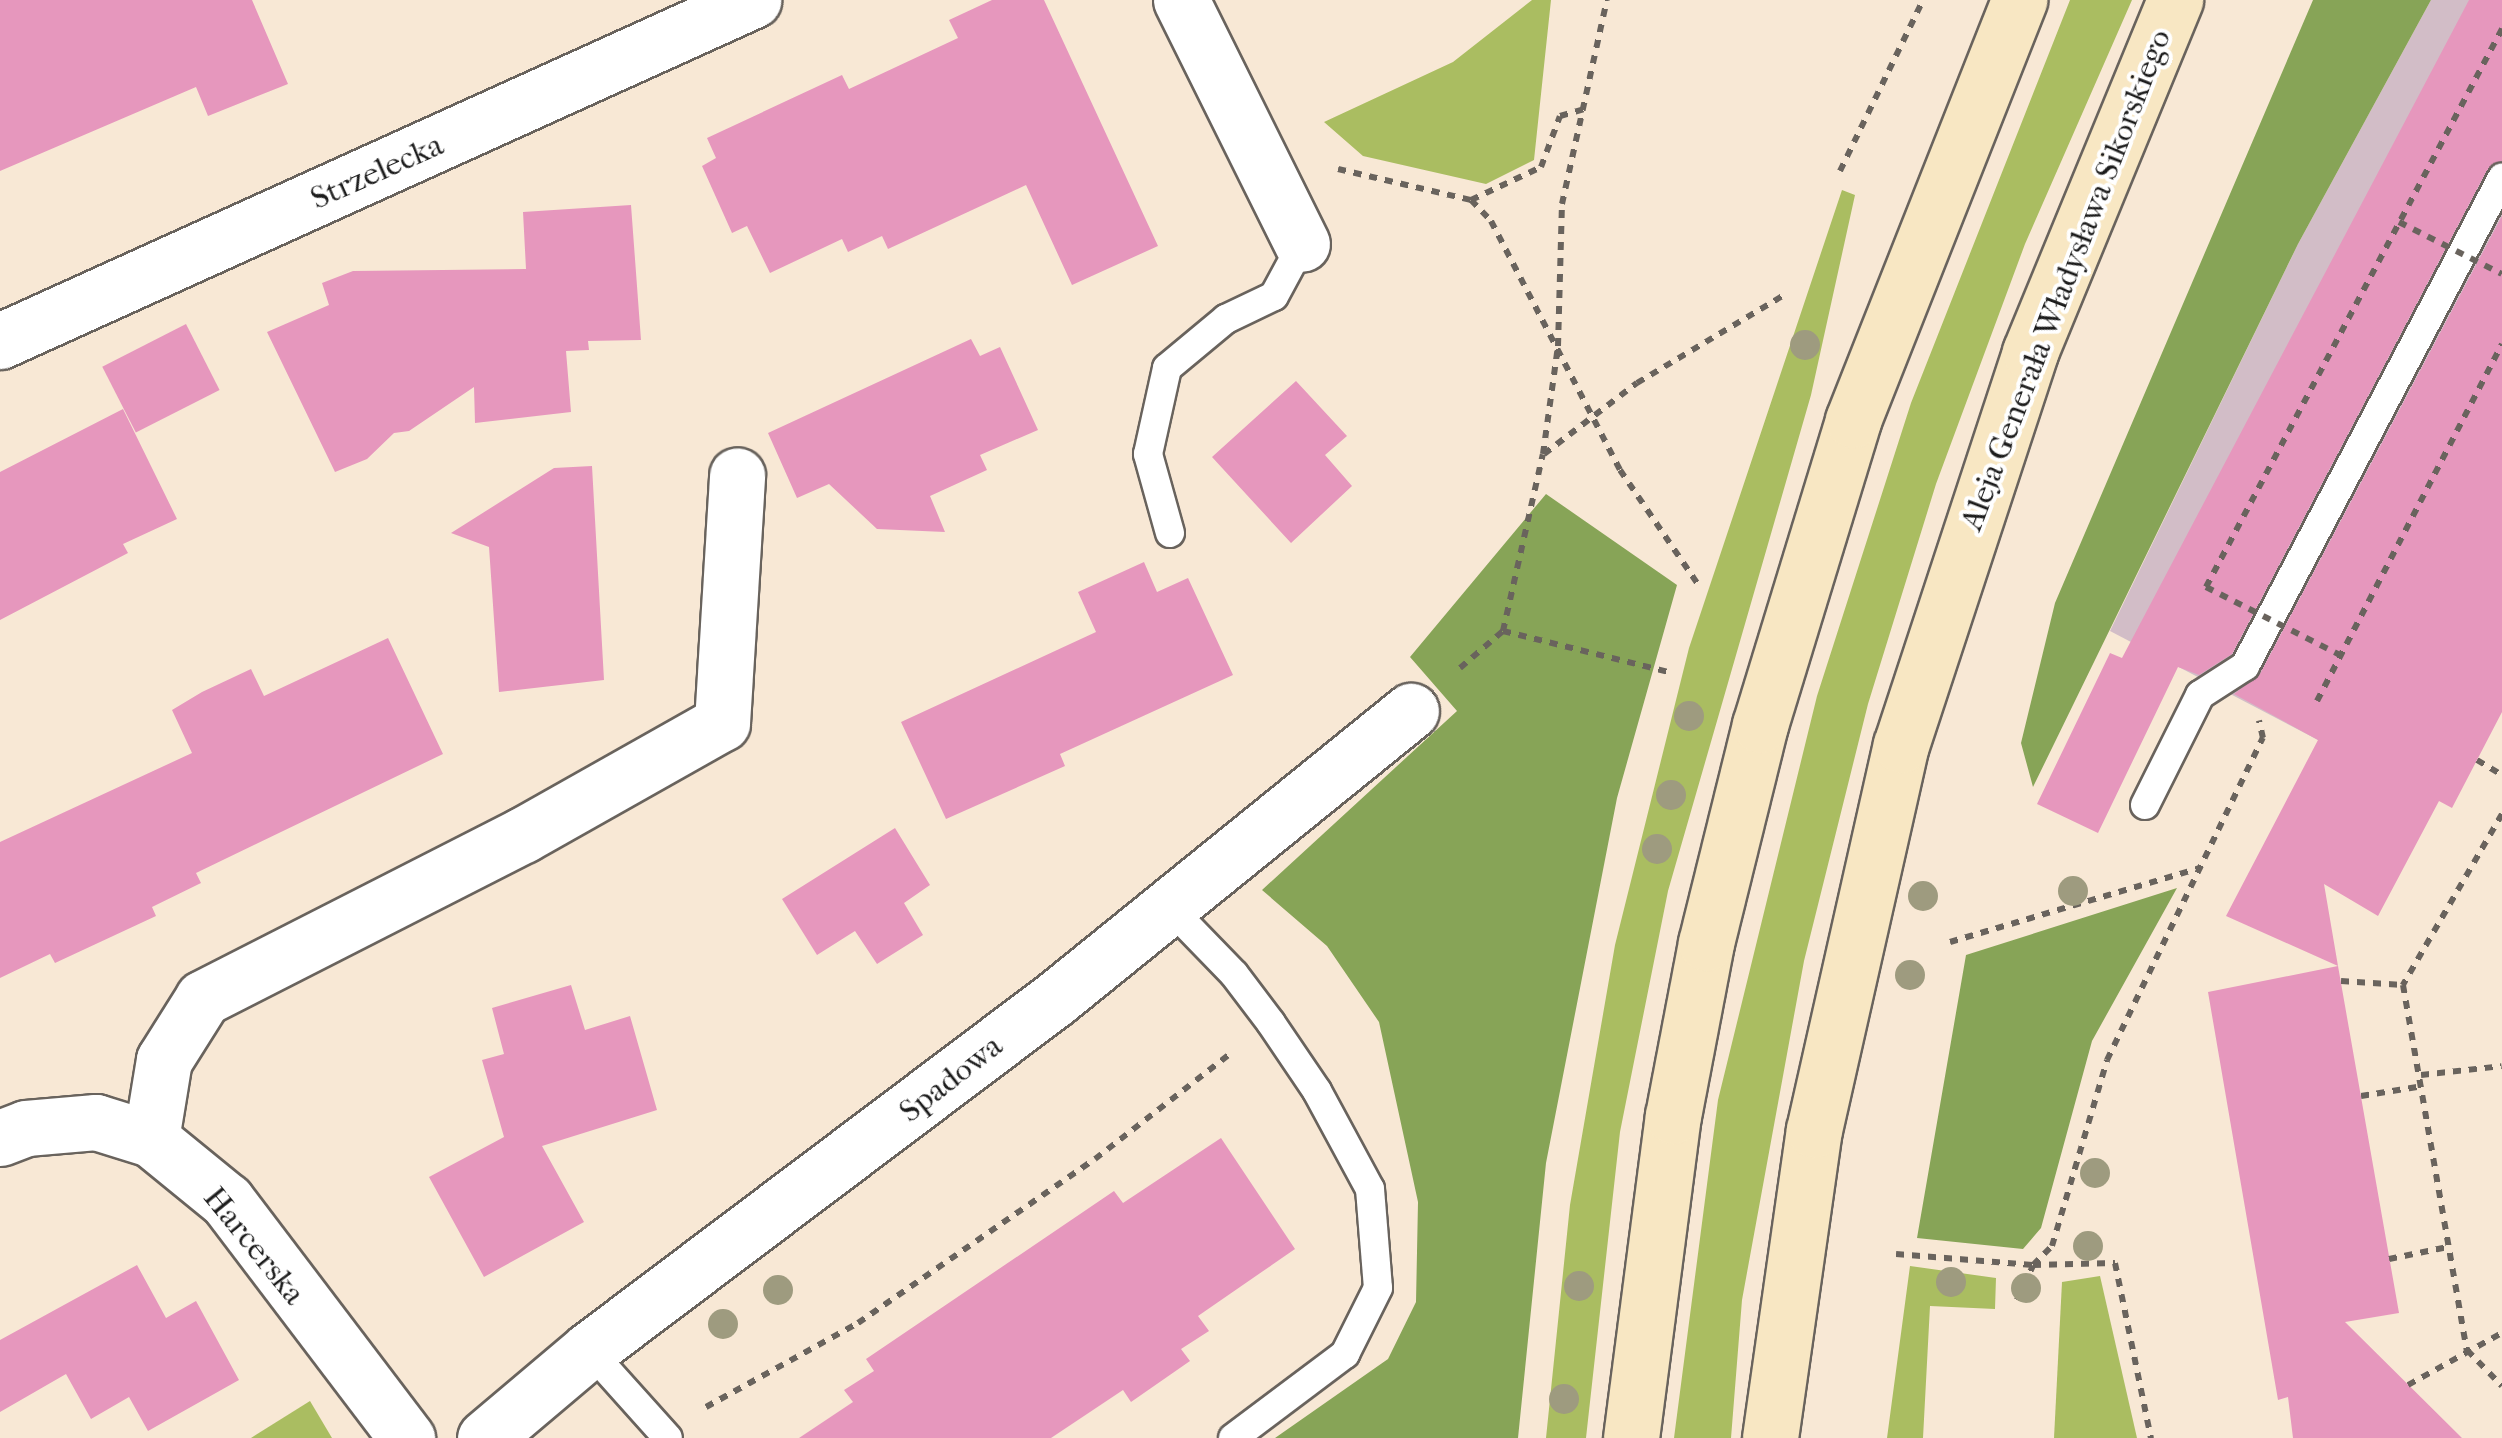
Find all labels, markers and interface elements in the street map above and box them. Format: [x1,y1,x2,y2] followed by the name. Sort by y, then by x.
[1952,24,2180,536] street label: Aleja Generała Władysława Sikorskiego
[305,126,449,218] street label: Strzelecka
[892,1027,1010,1131] street label: Spadowa
[195,1179,313,1313] street label: Harcerska

